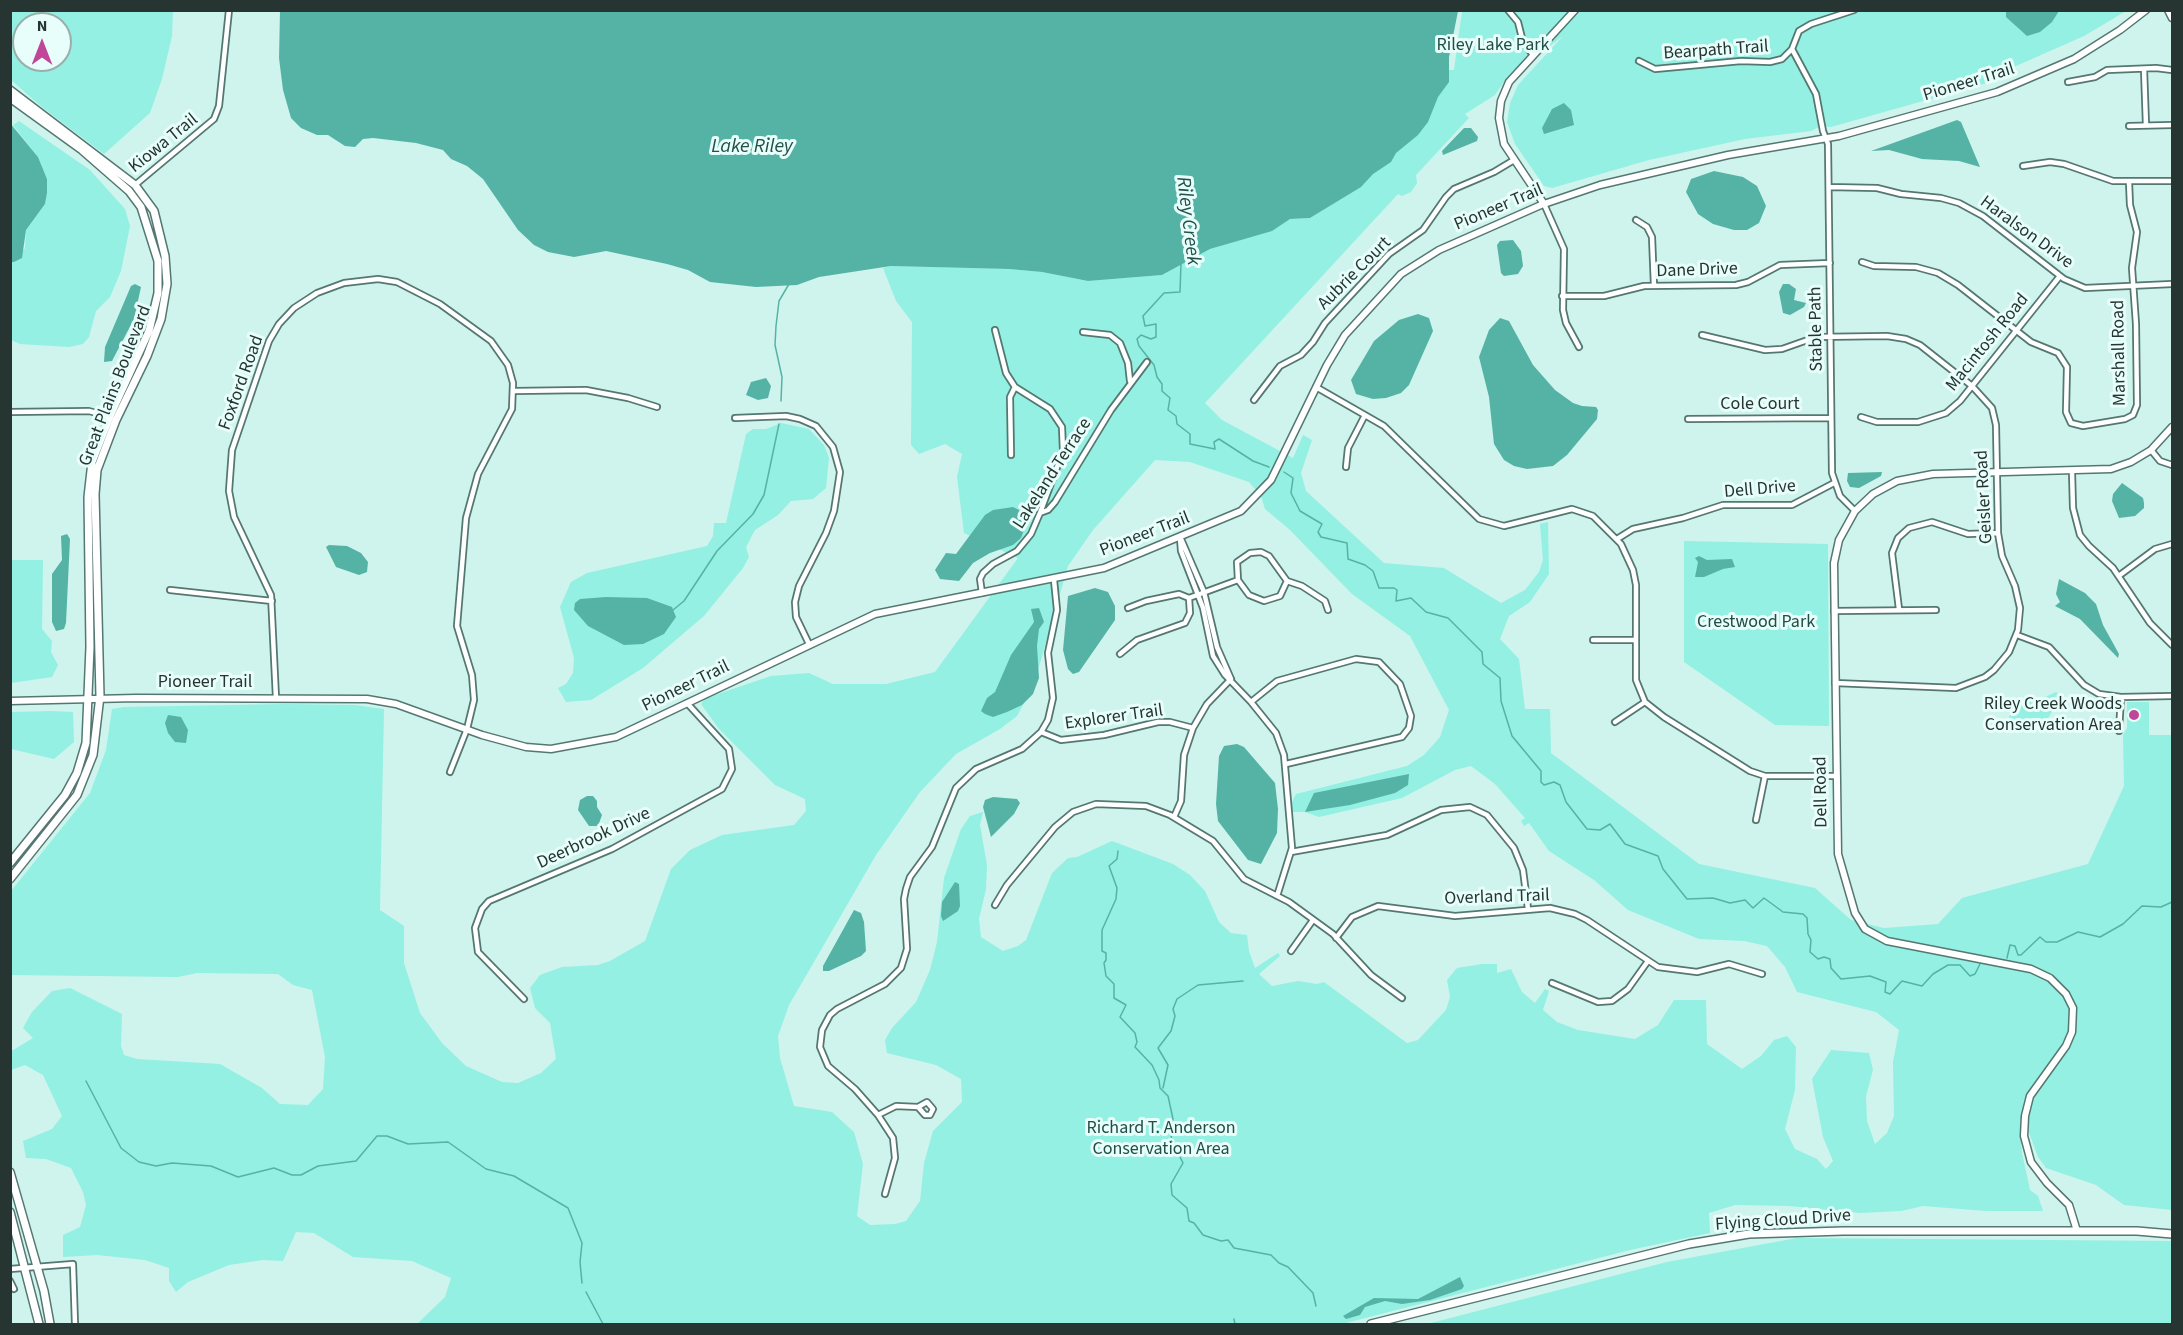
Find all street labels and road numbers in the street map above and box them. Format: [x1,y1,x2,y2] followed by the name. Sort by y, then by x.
[1663,37,1769,65] street label: Bearpath Trail
[1921,59,2017,107] street label: Pioneer Trail
[125,110,203,178] street label: Kiowa Trail
[1451,180,1547,236] street label: Pioneer Trail
[1975,192,2077,274] street label: Haralson Drive
[1314,233,1396,315] street label: Aubrie Court
[1656,259,1738,283] street label: Dane Drive
[1805,286,1829,372] street label: Stable Path
[1942,290,2034,396] street label: Macintosh Road
[2108,300,2132,406] street label: Marshall Road
[75,303,157,469] street label: Great Plains Boulevard
[215,333,269,433] street label: Foxford Road
[1720,394,1800,416] street label: Cole Court
[1009,415,1097,533] street label: Lakeland Terrace
[1972,449,1998,545] street label: Geisler Road
[1723,476,1797,504] street label: Dell Drive
[1097,508,1193,562] street label: Pioneer Trail
[639,657,733,717] street label: Pioneer Trail
[158,672,252,694] street label: Pioneer Trail
[1064,700,1164,736] street label: Explorer Trail
[1811,756,1833,828] street label: Dell Road
[534,803,654,875] street label: Deerbrook Drive
[1444,885,1550,911] street label: Overland Trail
[1714,1205,1852,1237] street label: Flying Cloud Drive

